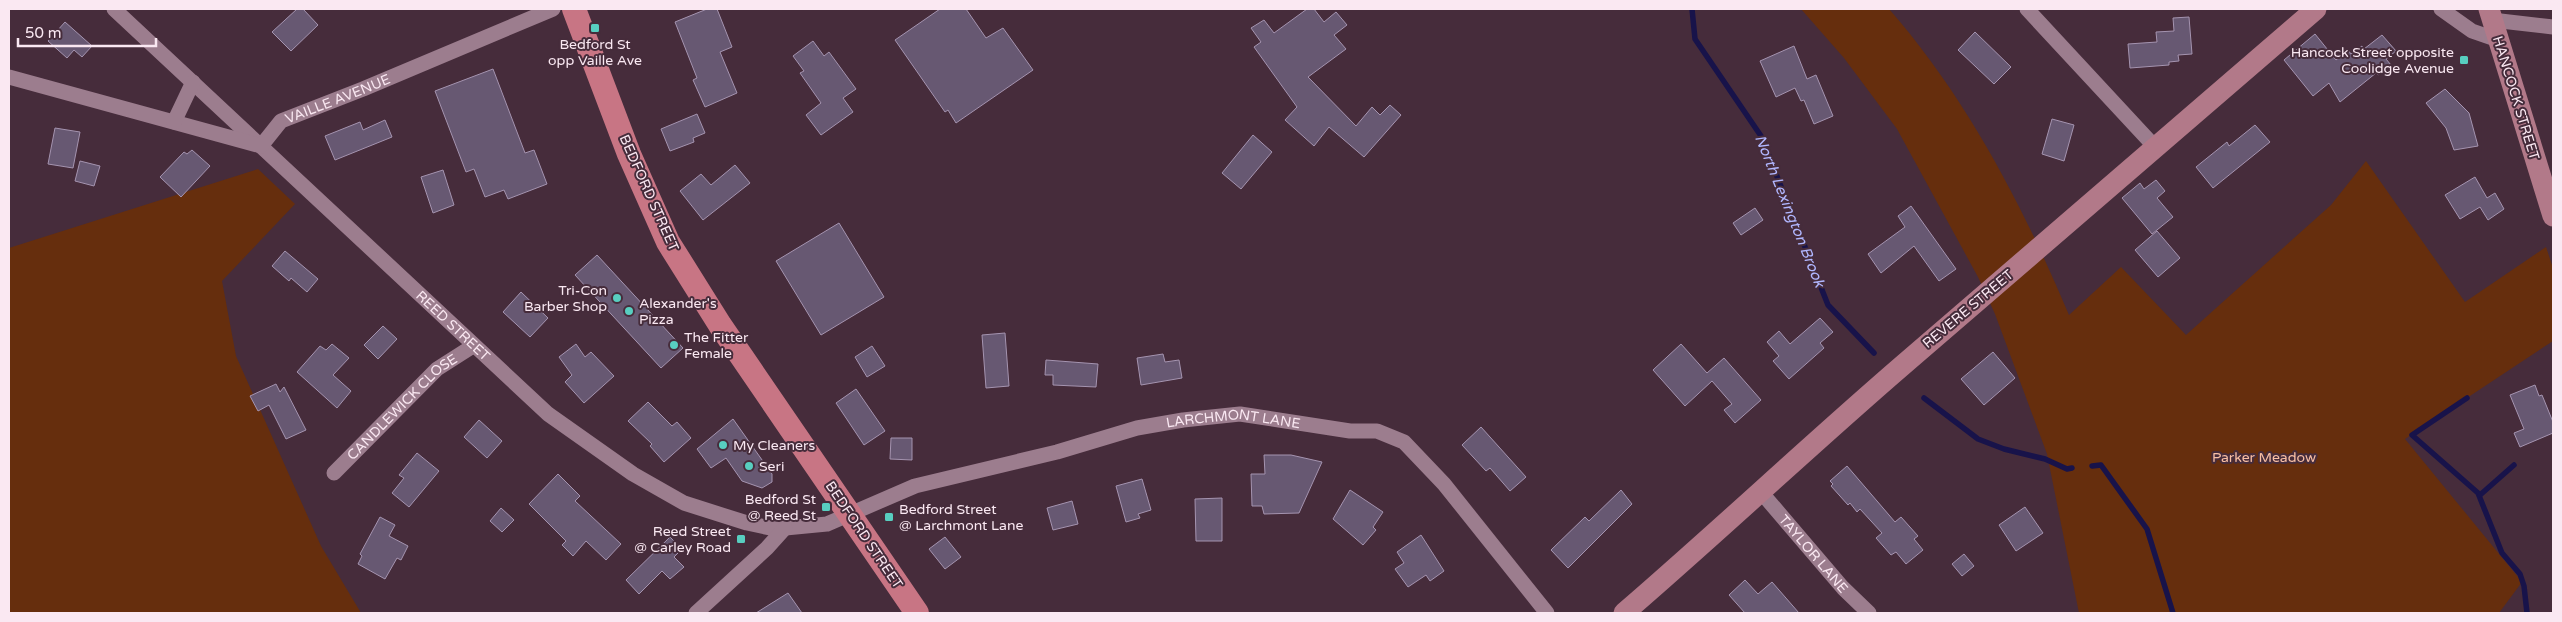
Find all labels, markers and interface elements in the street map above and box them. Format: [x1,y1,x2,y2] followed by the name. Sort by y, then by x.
[18,15,155,47] scale bar
[589,22,601,34] marker: Bedford St opp Vaille Ave
[25,24,62,42] text: 50 m
[2489,34,2543,163] street label: HANCOCK STREET
[548,36,642,69] place label: Bedford St opp Vaille Ave
[2291,44,2454,77] place label: Hancock Street opposite Coolidge Avenue
[2458,54,2470,66] marker: Hancock Street opposite Coolidge Avenue
[282,70,393,127] street label: VAILLE AVENUE
[616,132,683,254] street label: BEDFORD STREET
[1751,132,1830,292] water label: North Lexington Brook
[1919,266,2017,352] street label: REVERE STREET
[524,282,607,315] place label: Tri-Con Barber Shop
[413,287,494,365] street label: REED STREET
[611,292,623,304] marker: Tri-Con Barber Shop
[639,295,717,328] place label: Alexander's Pizza
[623,305,635,317] marker: Alexander's Pizza
[684,329,749,362] place label: The Fitter Female
[668,339,680,351] marker: The Fitter Female
[343,350,460,464] street label: CANDLEWICK CLOSE
[1165,405,1302,432] street label: LARCHMONT LANE
[733,437,815,454] place label: My Cleaners
[717,439,729,451] marker: My Cleaners
[2212,449,2316,466] park label: Parker Meadow
[759,458,784,475] place label: Seri
[743,460,755,472] marker: Seri
[822,478,906,592] street label: BEDFORD STREET
[745,491,817,524] place label: Bedford St @ Reed St
[820,501,832,513] marker: Bedford St @ Reed St
[899,501,1023,534] place label: Bedford Street @ Larchmont Lane
[883,511,895,523] marker: Bedford Street @ Larchmont Lane
[1775,511,1852,596] street label: TAYLOR LANE
[634,523,732,556] place label: Reed Street @ Carley Road
[735,533,747,545] marker: Reed Street @ Carley Road

